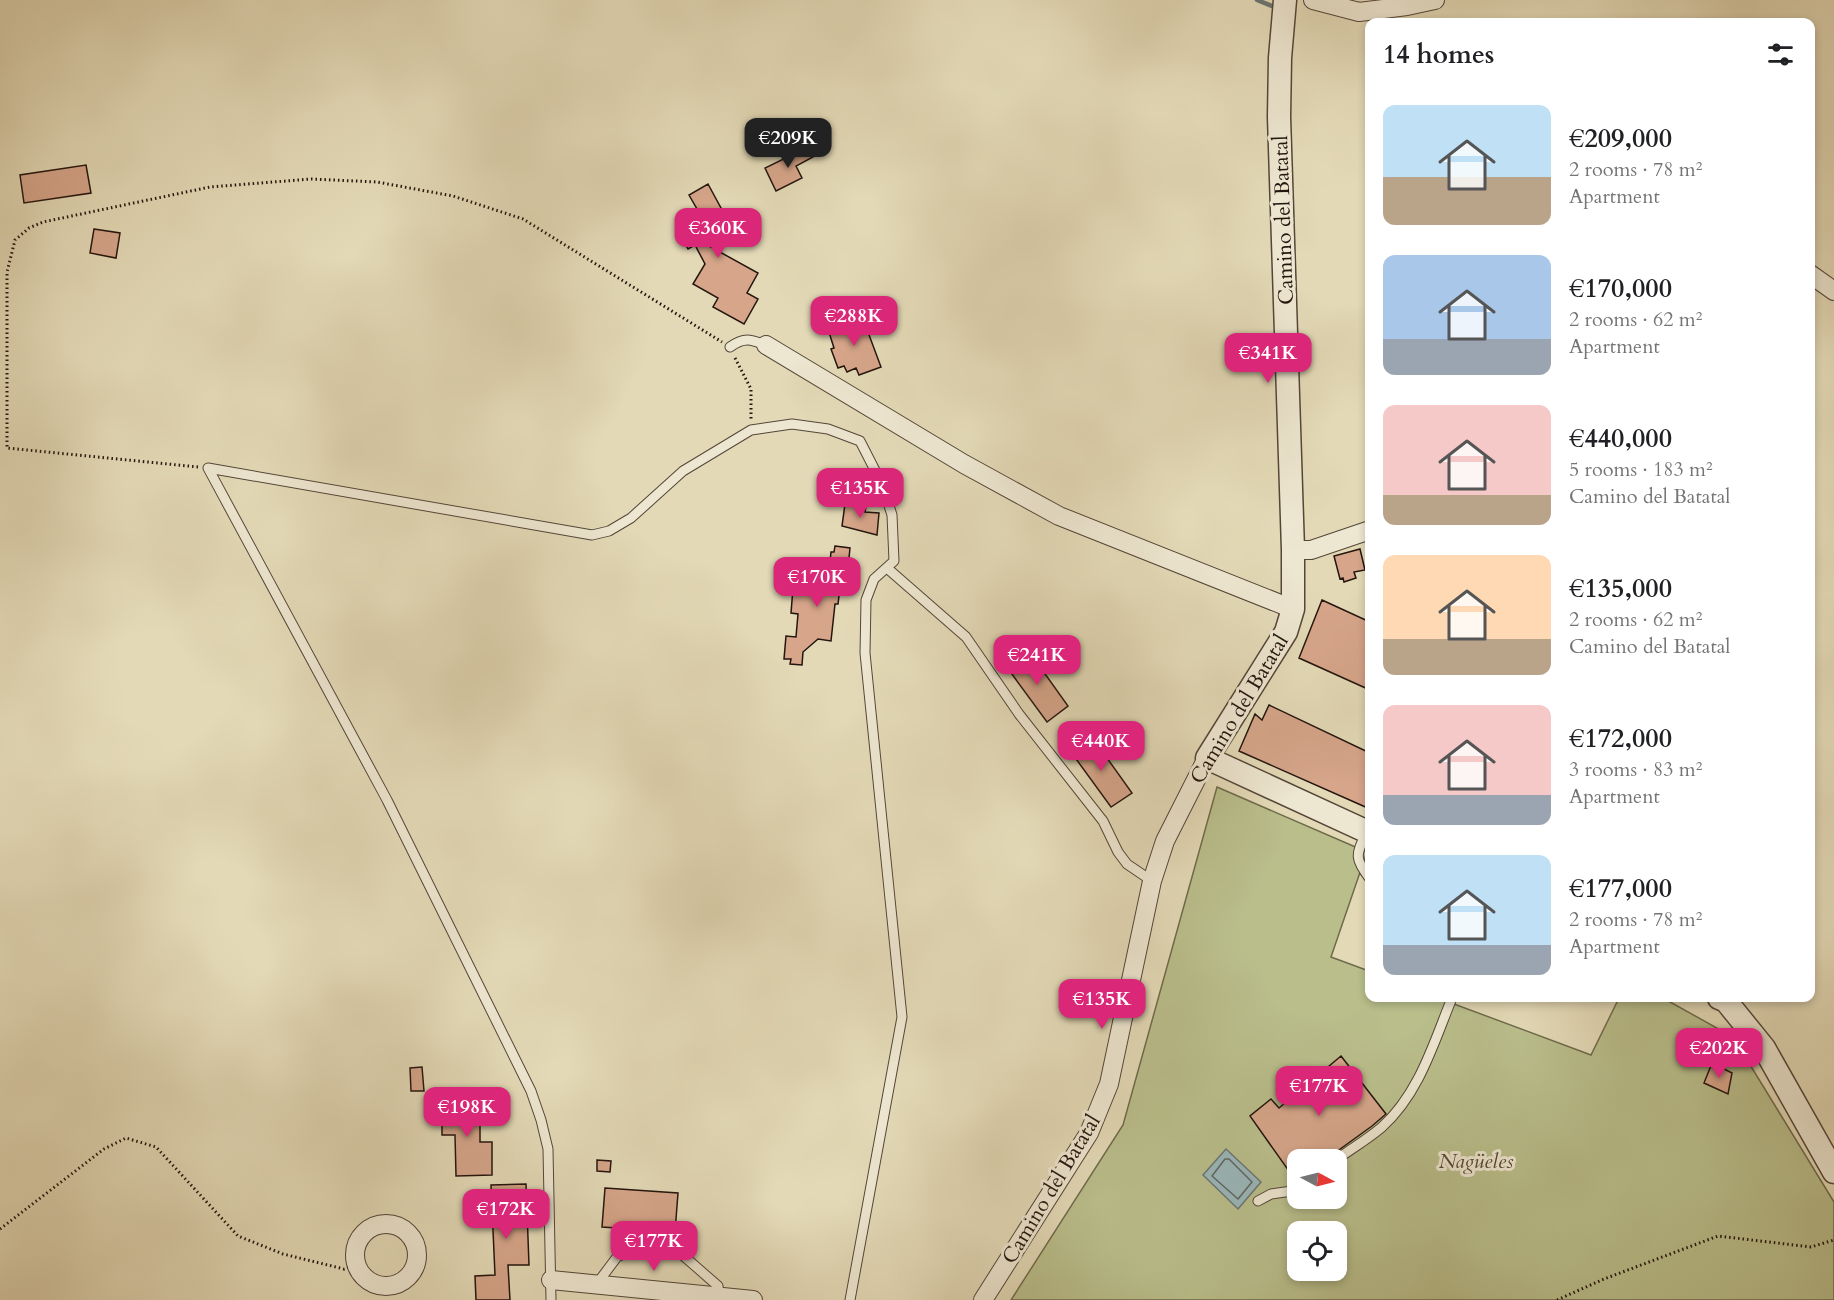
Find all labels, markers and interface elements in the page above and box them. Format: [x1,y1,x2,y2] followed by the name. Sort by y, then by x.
[1383,37,1494,72] text: 14 homes
[1764,38,1797,71] icon: filters
[746,118,830,169] pin: €209K
[1569,121,1672,156] text: €209,000
[759,124,817,151] text: €209K
[1431,129,1503,201] icon: home
[1266,135,1301,305] street label: Camino del Batatal
[1569,156,1702,183] text: 2 rooms · 78 m²
[1569,183,1660,210] text: Apartment
[676,208,760,259] pin: €360K
[689,214,747,241] text: €360K
[1569,271,1672,306] text: €170,000
[1431,279,1503,351] icon: home
[812,296,896,347] pin: €288K
[825,302,883,329] text: €288K
[1569,306,1702,333] text: 2 rooms · 62 m²
[1226,333,1310,384] pin: €341K
[1569,333,1660,360] text: Apartment
[1239,339,1297,366] text: €341K
[1569,421,1672,456] text: €440,000
[1431,429,1503,501] icon: home
[1569,456,1713,483] text: 5 rooms · 183 m²
[818,468,902,519] pin: €135K
[831,474,889,501] text: €135K
[1569,483,1730,510] text: Camino del Batatal
[775,557,859,608] pin: €170K
[788,563,846,590] text: €170K
[1569,571,1672,606] text: €135,000
[1431,579,1503,651] icon: home
[1569,606,1702,633] text: 2 rooms · 62 m²
[1183,629,1296,789] street label: Camino del Batatal
[1569,633,1730,660] text: Camino del Batatal
[995,635,1079,686] pin: €241K
[1008,641,1066,668] text: €241K
[1059,721,1143,772] pin: €440K
[1569,721,1672,756] text: €172,000
[1072,727,1130,754] text: €440K
[1431,729,1503,801] icon: home
[1569,756,1702,783] text: 3 rooms · 83 m²
[1569,783,1660,810] text: Apartment
[1569,871,1672,906] text: €177,000
[1431,879,1503,951] icon: home
[1569,906,1702,933] text: 2 rooms · 78 m²
[1569,933,1660,960] text: Apartment
[1060,979,1144,1030] pin: €135K
[1073,985,1131,1012] text: €135K
[1677,1028,1761,1079] pin: €202K
[1690,1034,1748,1061] text: €202K
[1277,1066,1361,1117] pin: €177K
[1290,1072,1348,1099] text: €177K
[425,1087,509,1138] pin: €198K
[438,1093,496,1120] text: €198K
[995,1109,1108,1269] street label: Camino del Batatal
[1439,1147,1513,1176] park label: Nagüeles
[1287,1149,1347,1209] north arrow
[1287,1149,1347,1281] map controls
[464,1189,548,1240] pin: €172K
[477,1195,535,1222] text: €172K
[612,1221,696,1272] pin: €177K
[1287,1221,1347,1281] button: locate
[625,1227,683,1254] text: €177K

